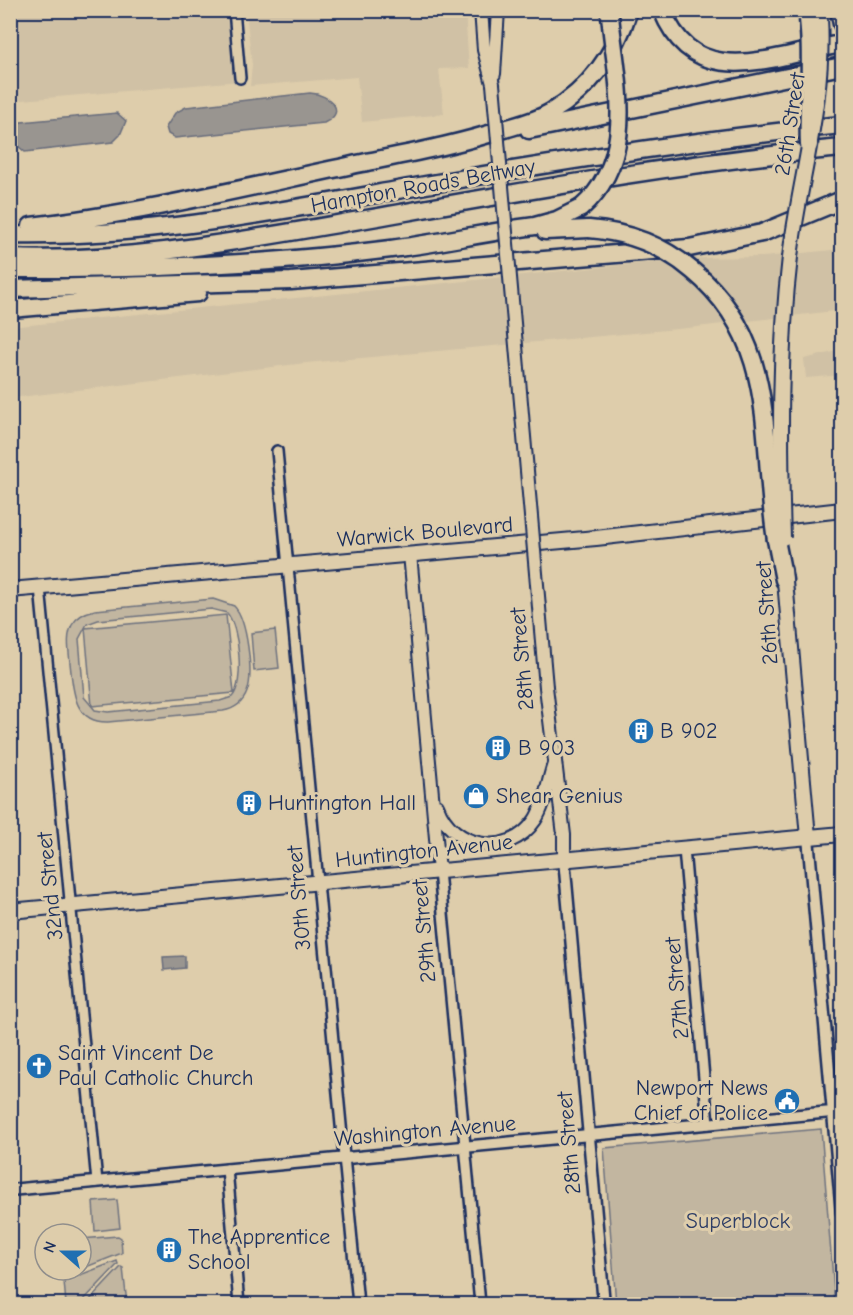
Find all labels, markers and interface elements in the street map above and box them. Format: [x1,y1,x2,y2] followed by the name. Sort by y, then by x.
[769,70,811,177] street label: 26th Street
[309,153,537,219] street label: Hampton Roads Beltway
[336,511,514,553] street label: Warwick Boulevard
[750,560,784,666] street label: 26th Street
[504,606,539,712] street label: 28th Street
[626,716,656,746] building icon: B 902
[660,718,718,744] place label: B 902
[483,733,513,763] building icon: B 903
[518,735,575,761] place label: B 903
[461,781,491,811] shop icon: Shear Genius
[496,783,623,809] place label: Shear Genius
[234,788,264,818] building icon: Huntington Hall
[268,790,416,816] place label: Huntington Hall
[334,829,514,873] street label: Huntington Avenue
[31,830,69,942] street label: 32nd Street
[281,844,317,951] street label: 30th Street
[406,878,441,984] street label: 29th Street
[660,935,694,1040] street label: 27th Street
[58,1040,254,1091] place label: Saint Vincent De Paul Catholic Church
[24,1051,54,1081] church icon: Saint Vincent De Paul Catholic Church
[634,1075,768,1126] place label: Newport News Chief of Police
[772,1086,802,1116] public building icon: Newport News Chief of Police
[551,1090,586,1196] street label: 28th Street
[333,1110,517,1152] street label: Washington Avenue
[686,1208,790,1234] park label: Superblock
[33,1222,93,1282] north arrow
[188,1224,330,1275] place label: The Apprentice School
[154,1235,184,1265] building icon: The Apprentice School
[40,1239,60,1255] text: N

